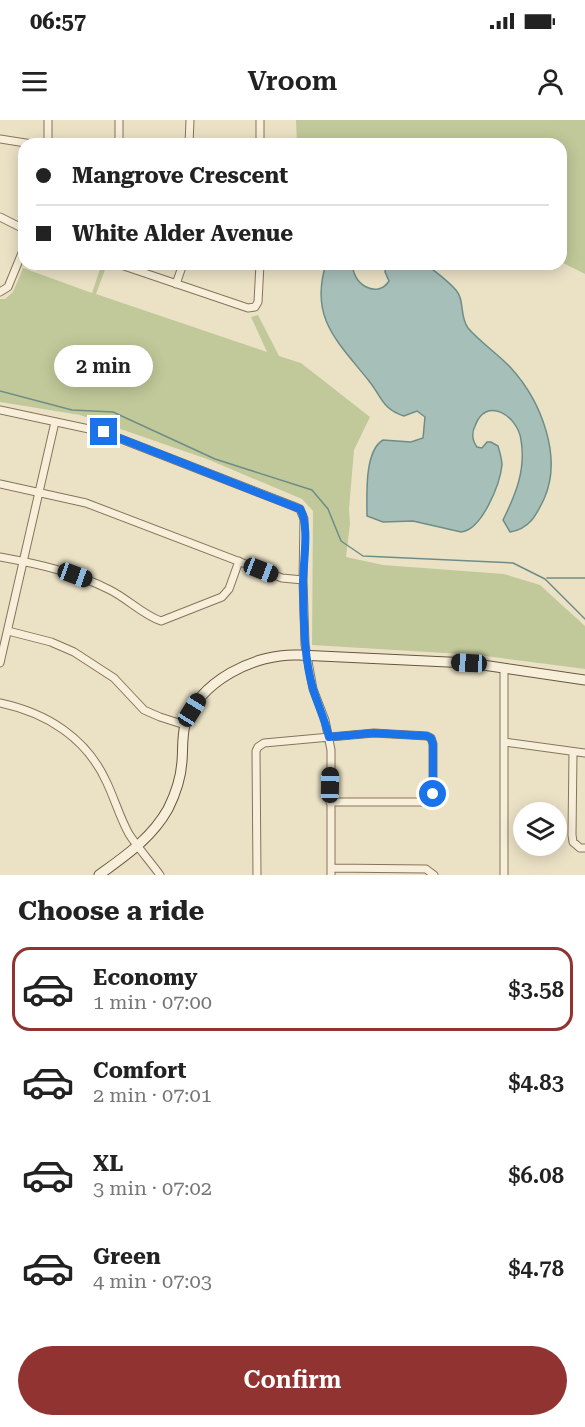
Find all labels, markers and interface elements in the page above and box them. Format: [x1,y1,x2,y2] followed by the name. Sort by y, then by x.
[30,9,86,34] text: 06:57
[18,65,51,98] icon: menu
[248,65,337,97] text: Vroom
[534,65,567,98] icon: person
[72,163,288,188] text: Mangrove Crescent
[72,221,293,246] text: White Alder Avenue
[54,345,154,387] callout: 2 min
[76,354,131,378] text: 2 min
[90,418,117,445] route end
[241,555,281,585] car
[55,560,95,590] car
[451,653,487,673] car
[175,690,209,730] car
[321,767,339,803] car
[419,780,446,807] route start
[513,802,567,856] map controls
[513,802,567,856] button: layers
[18,895,204,927] text: Choose a ride
[21,962,75,1016] icon: car
[93,965,197,990] text: Economy
[508,977,564,1002] text: $3.58
[93,990,212,1014] text: 1 min · 07:00
[21,1055,75,1109] icon: car
[93,1058,186,1083] text: Comfort
[508,1070,564,1095] text: $4.83
[93,1083,212,1107] text: 2 min · 07:01
[21,1148,75,1202] icon: car
[93,1151,123,1176] text: XL
[508,1163,564,1188] text: $6.08
[93,1176,212,1200] text: 3 min · 07:02
[21,1241,75,1295] icon: car
[93,1244,161,1269] text: Green
[508,1256,564,1281] text: $4.78
[93,1269,212,1293] text: 4 min · 07:03
[18,1346,567,1415] button: Confirm

